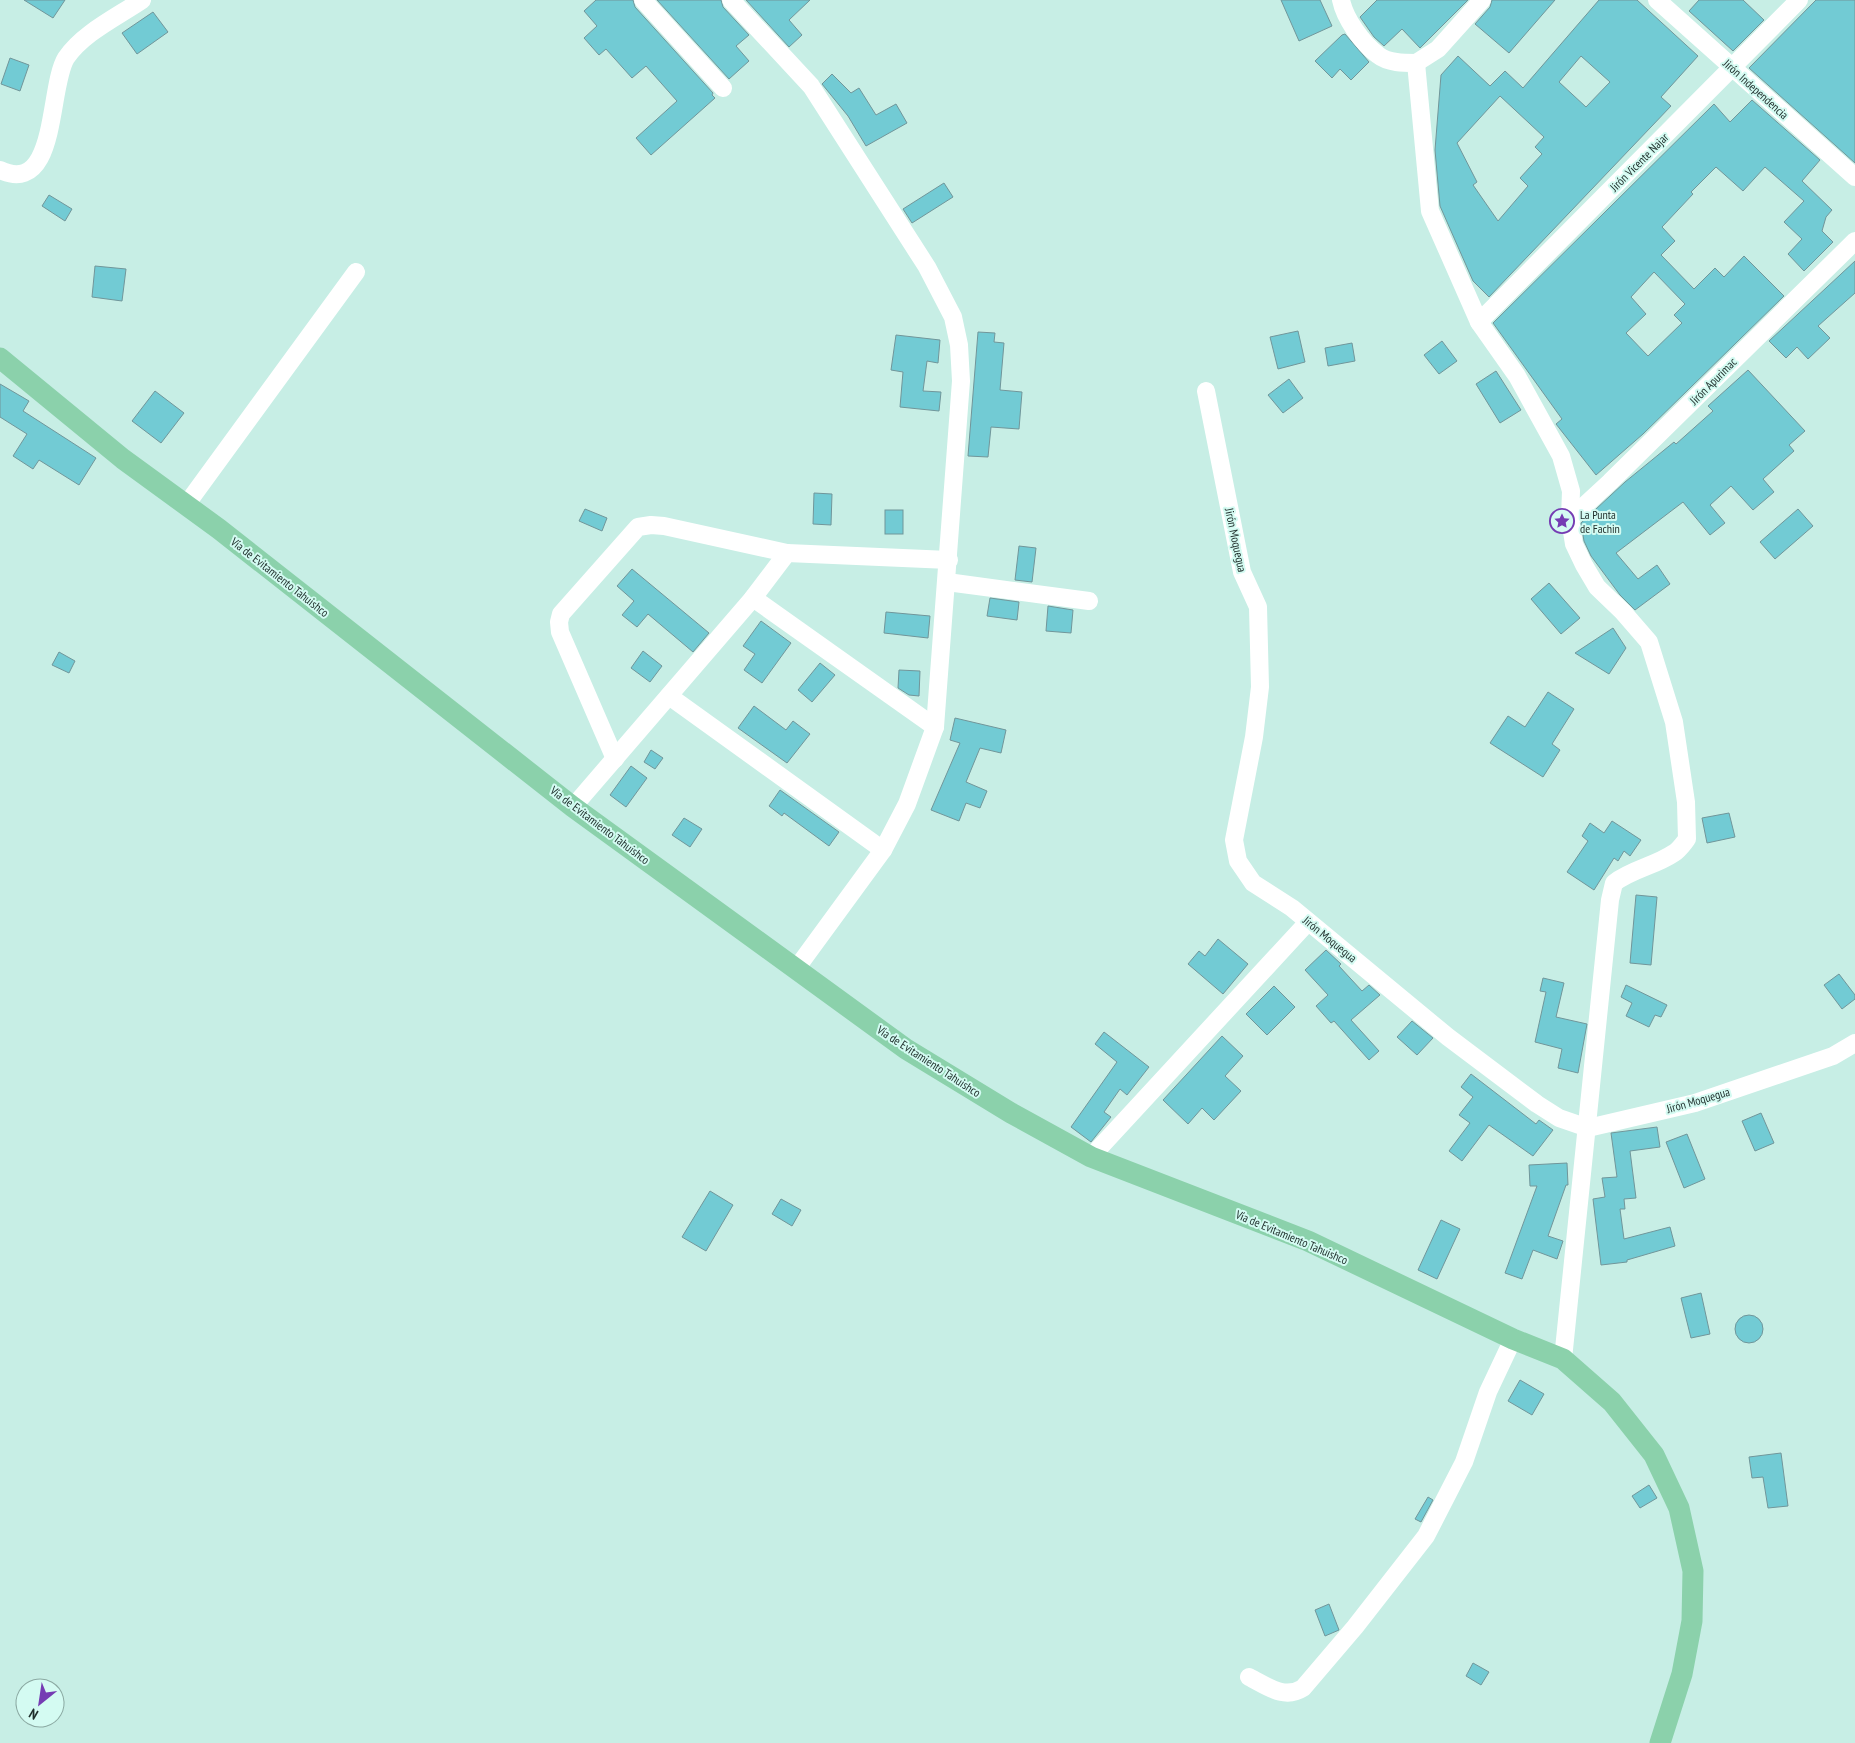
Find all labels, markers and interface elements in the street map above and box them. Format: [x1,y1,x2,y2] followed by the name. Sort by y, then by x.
[1720,55,1792,122] street label: Jirón Independencia
[1606,129,1672,195] street label: Jirón Vicente Najar
[1686,354,1740,408] street label: Jirón Apurimac
[1222,506,1250,574] street label: Jirón Moquegua
[1580,507,1620,536] place label: La Punta de Fachin
[1549,508,1575,534] place icon: La Punta de Fachin
[227,533,332,620] street label: Vía de Evitamiento Tahuishco
[547,782,653,867] street label: Vía de Evitamiento Tahuishco
[1299,912,1360,965] street label: Jirón Moquegua
[874,1021,984,1100] street label: Vía de Evitamiento Tahuishco
[1664,1084,1732,1116] street label: Jirón Moquegua
[1233,1206,1350,1267] street label: Vía de Evitamiento Tahuishco
[15,1678,65,1728] north arrow
[26,1705,41,1724] text: N

